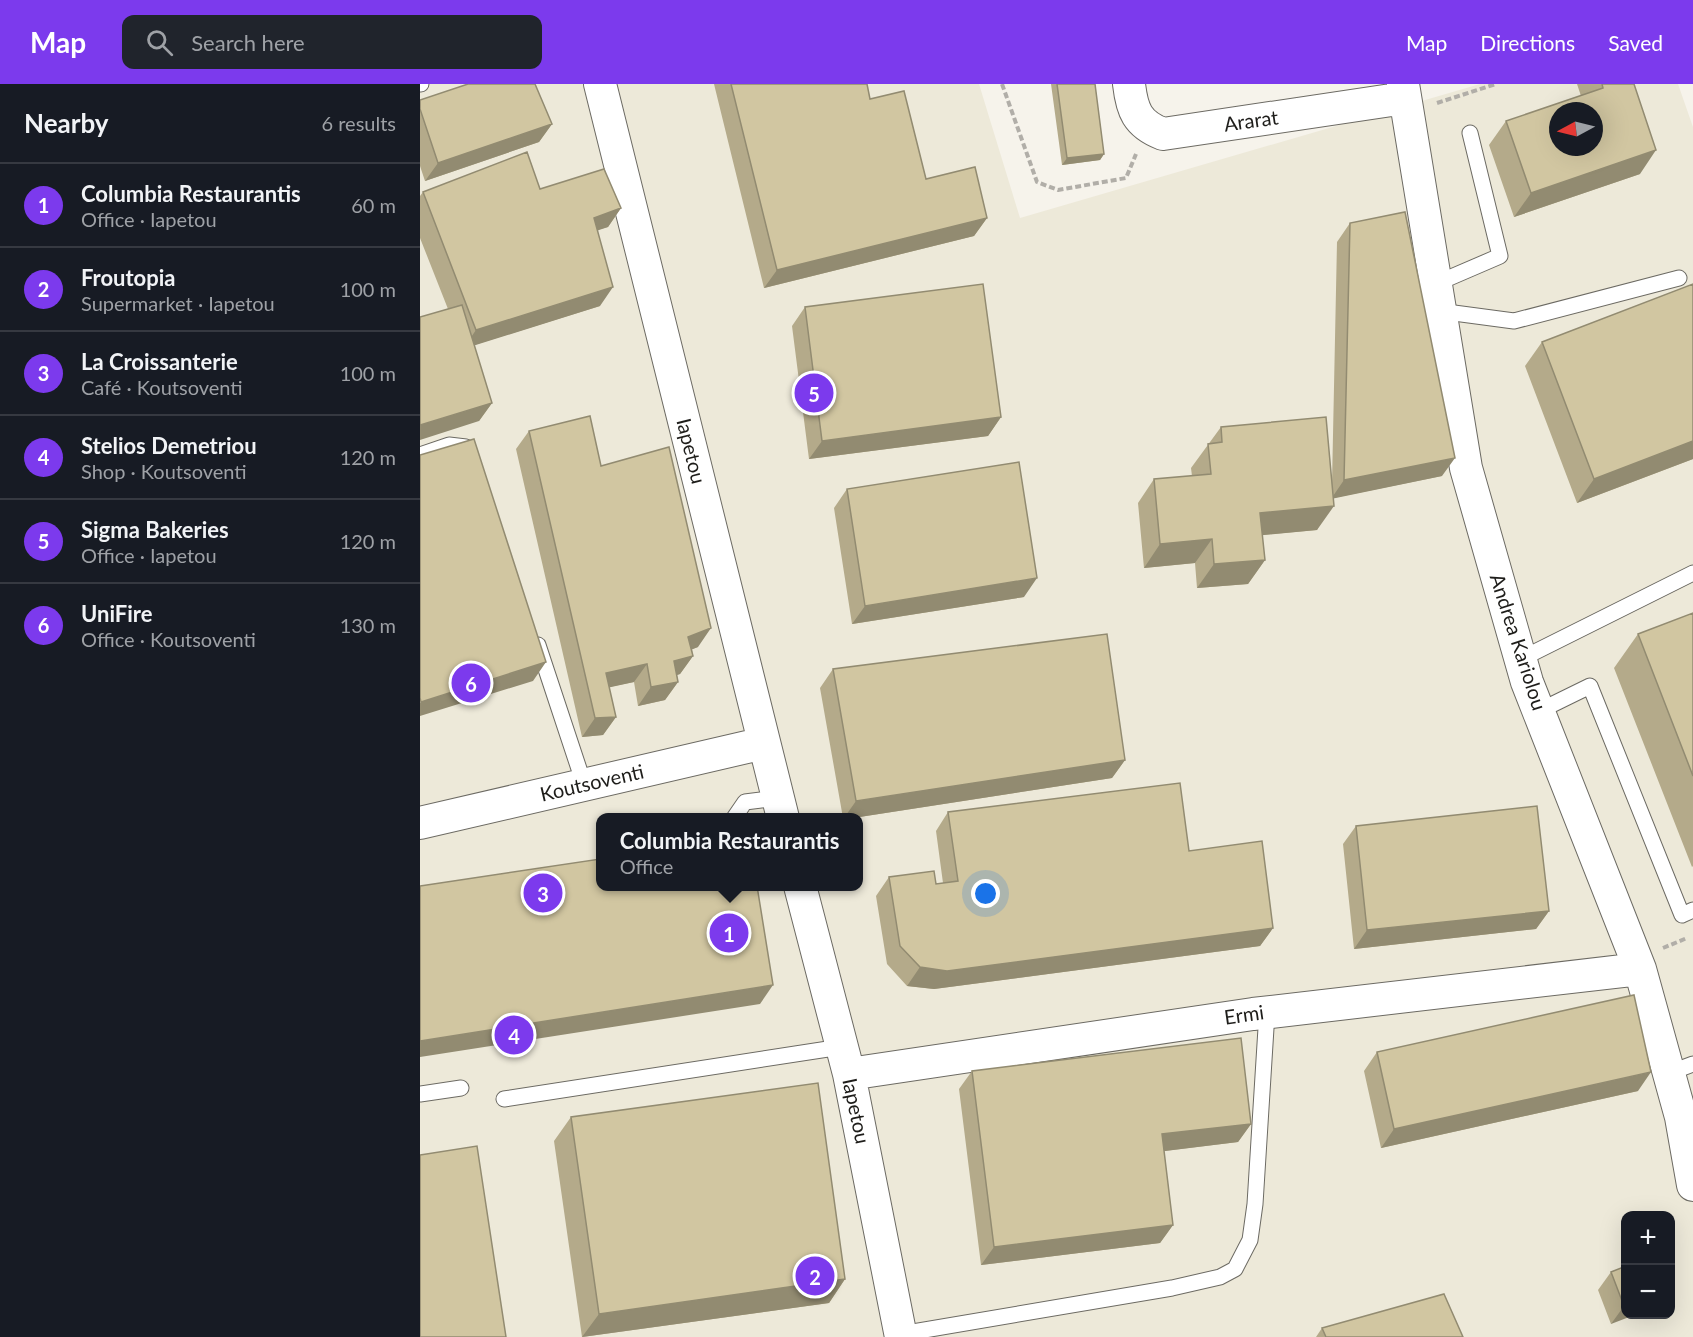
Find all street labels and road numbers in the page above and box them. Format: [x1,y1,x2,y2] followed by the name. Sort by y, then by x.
[1222,104,1280,136] street label: Ararat
[672,416,712,486] street label: Iapetou
[1486,570,1552,713] street label: Andrea Kariolou
[538,758,646,806] street label: Koutsoventi
[1222,999,1265,1029] street label: Ermi
[838,1076,876,1146] street label: Iapetou

